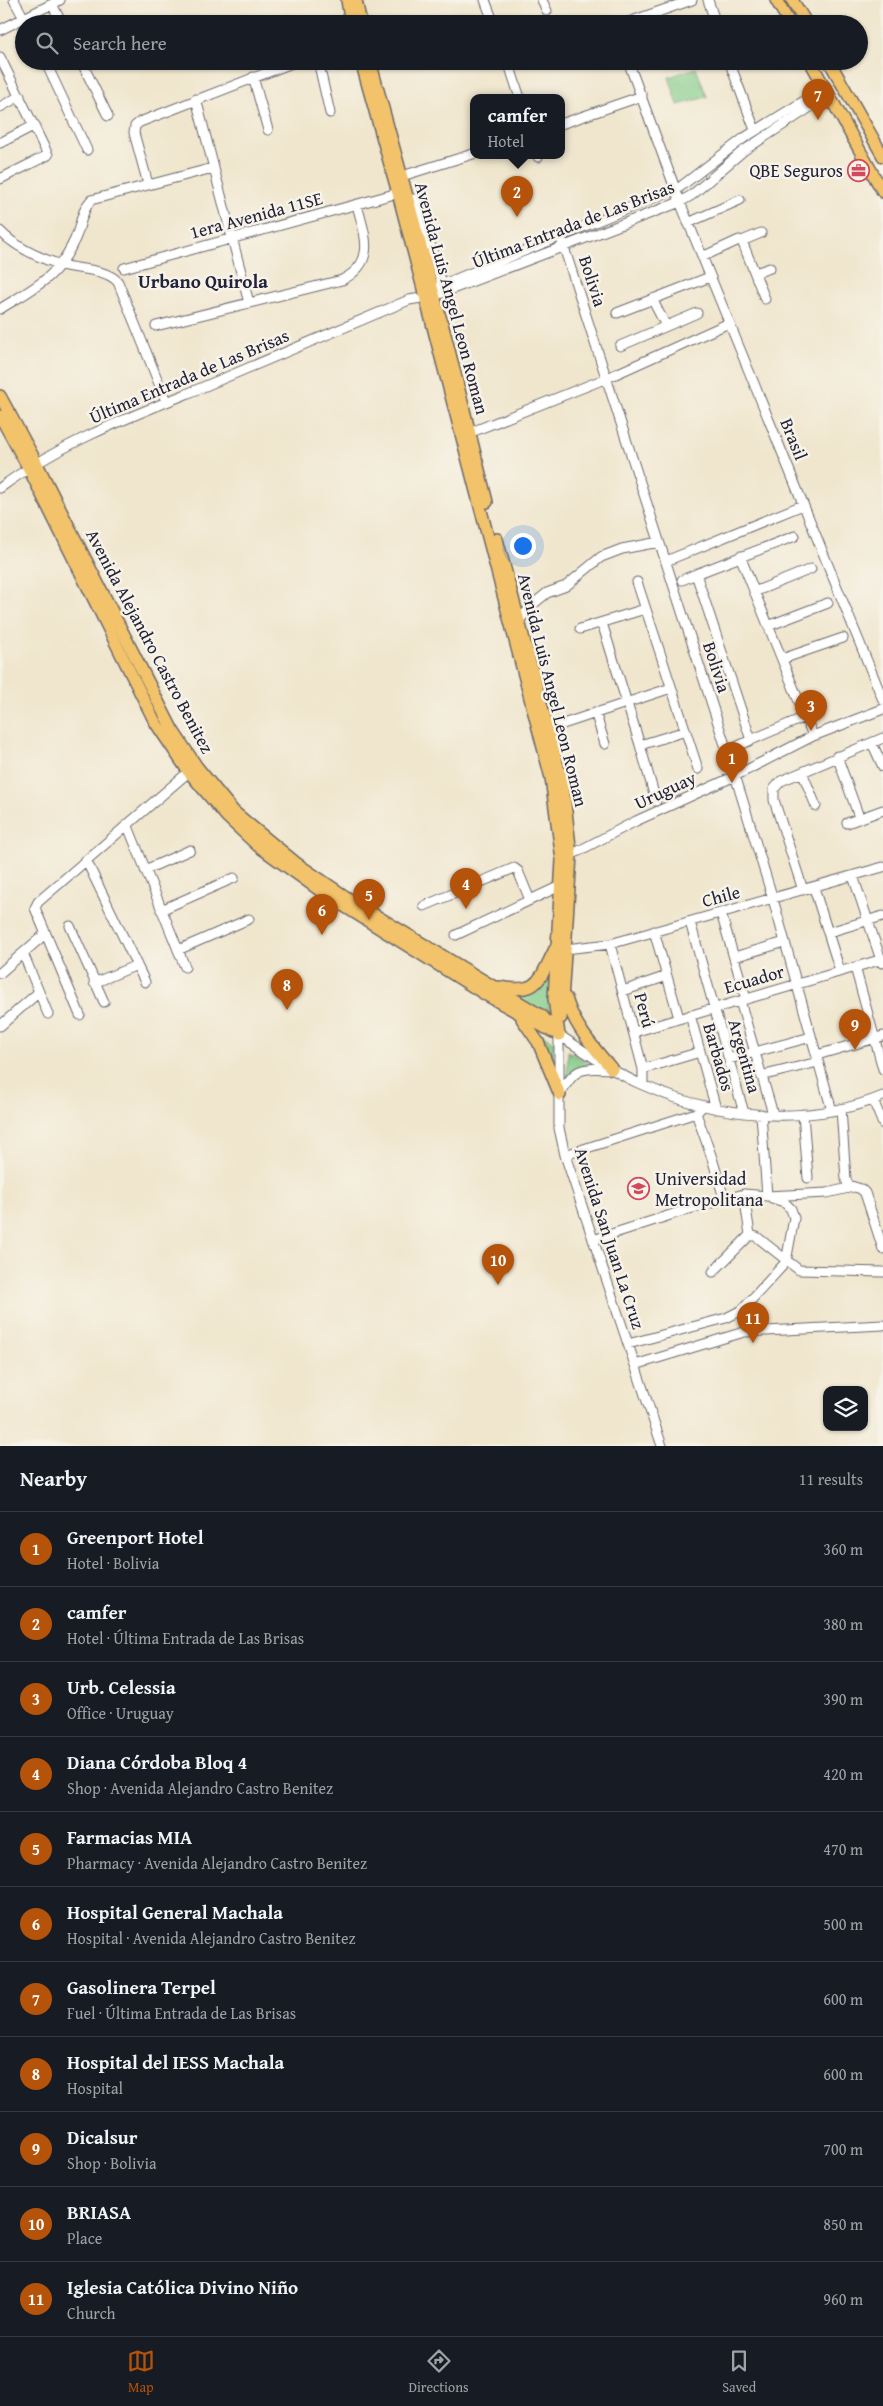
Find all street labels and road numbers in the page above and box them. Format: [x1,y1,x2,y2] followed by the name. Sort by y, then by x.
[468,173,678,275] street label: Última Entrada de Las Brisas
[408,179,496,417] street label: Avenida Luis Angel Leon Roman
[187,184,325,246] street label: 1era Avenida 11SE
[572,252,614,310] street label: Bolivia
[85,322,293,430] street label: Última Entrada de Las Brisas
[773,414,815,464] street label: Brasil
[79,524,221,758] street label: Avenida Alejandro Castro Benitez
[511,570,595,810] street label: Avenida Luis Angel Leon Roman
[696,638,738,696] street label: Bolivia
[630,764,700,816] street label: Uruguay
[699,878,743,914] street label: Chile
[721,957,788,1000] street label: Ecuador
[627,989,663,1031] street label: Perú
[722,1016,769,1097] street label: Argentina
[696,1020,742,1094] street label: Barbados
[568,1144,652,1332] street label: Avenida San Juan La Cruz

